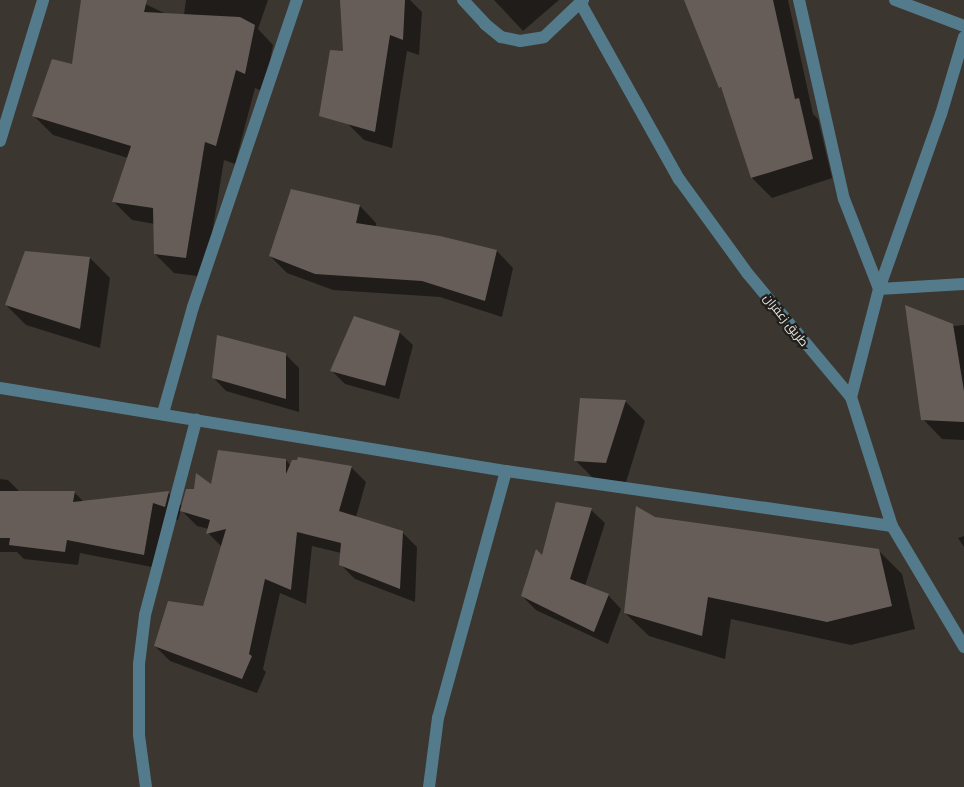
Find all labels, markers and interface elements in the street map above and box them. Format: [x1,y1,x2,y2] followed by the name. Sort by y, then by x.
[760,291,812,349] street label: طريق زعفران

